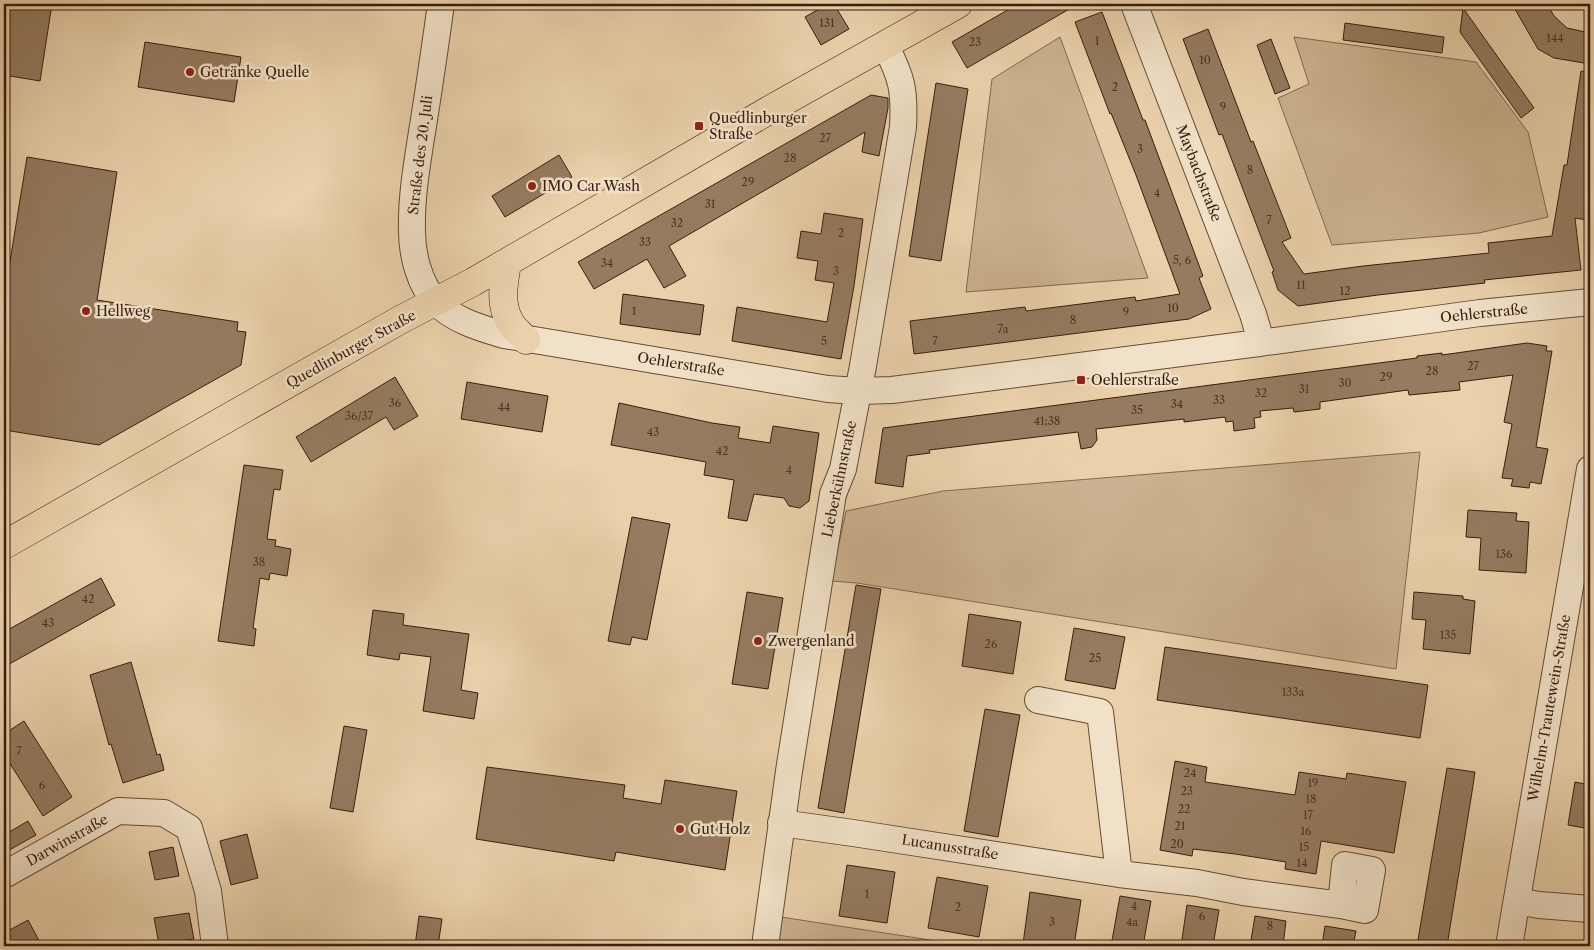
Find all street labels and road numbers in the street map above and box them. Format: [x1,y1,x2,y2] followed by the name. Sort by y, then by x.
[404,94,436,216] street label: Straße des 20. Juli
[1172,122,1226,224] street label: Maybachstraße
[1439,299,1529,327] street label: Oehlerstraße
[283,306,419,392] street label: Quedlinburger Straße
[636,348,726,380] street label: Oehlerstraße
[818,419,860,539] street label: Lieberkühnstraße
[1524,613,1574,804] street label: Wilhelm-Trautewein-Straße
[23,810,111,870] street label: Darwinstraße
[900,830,1000,864] street label: Lucanusstraße

